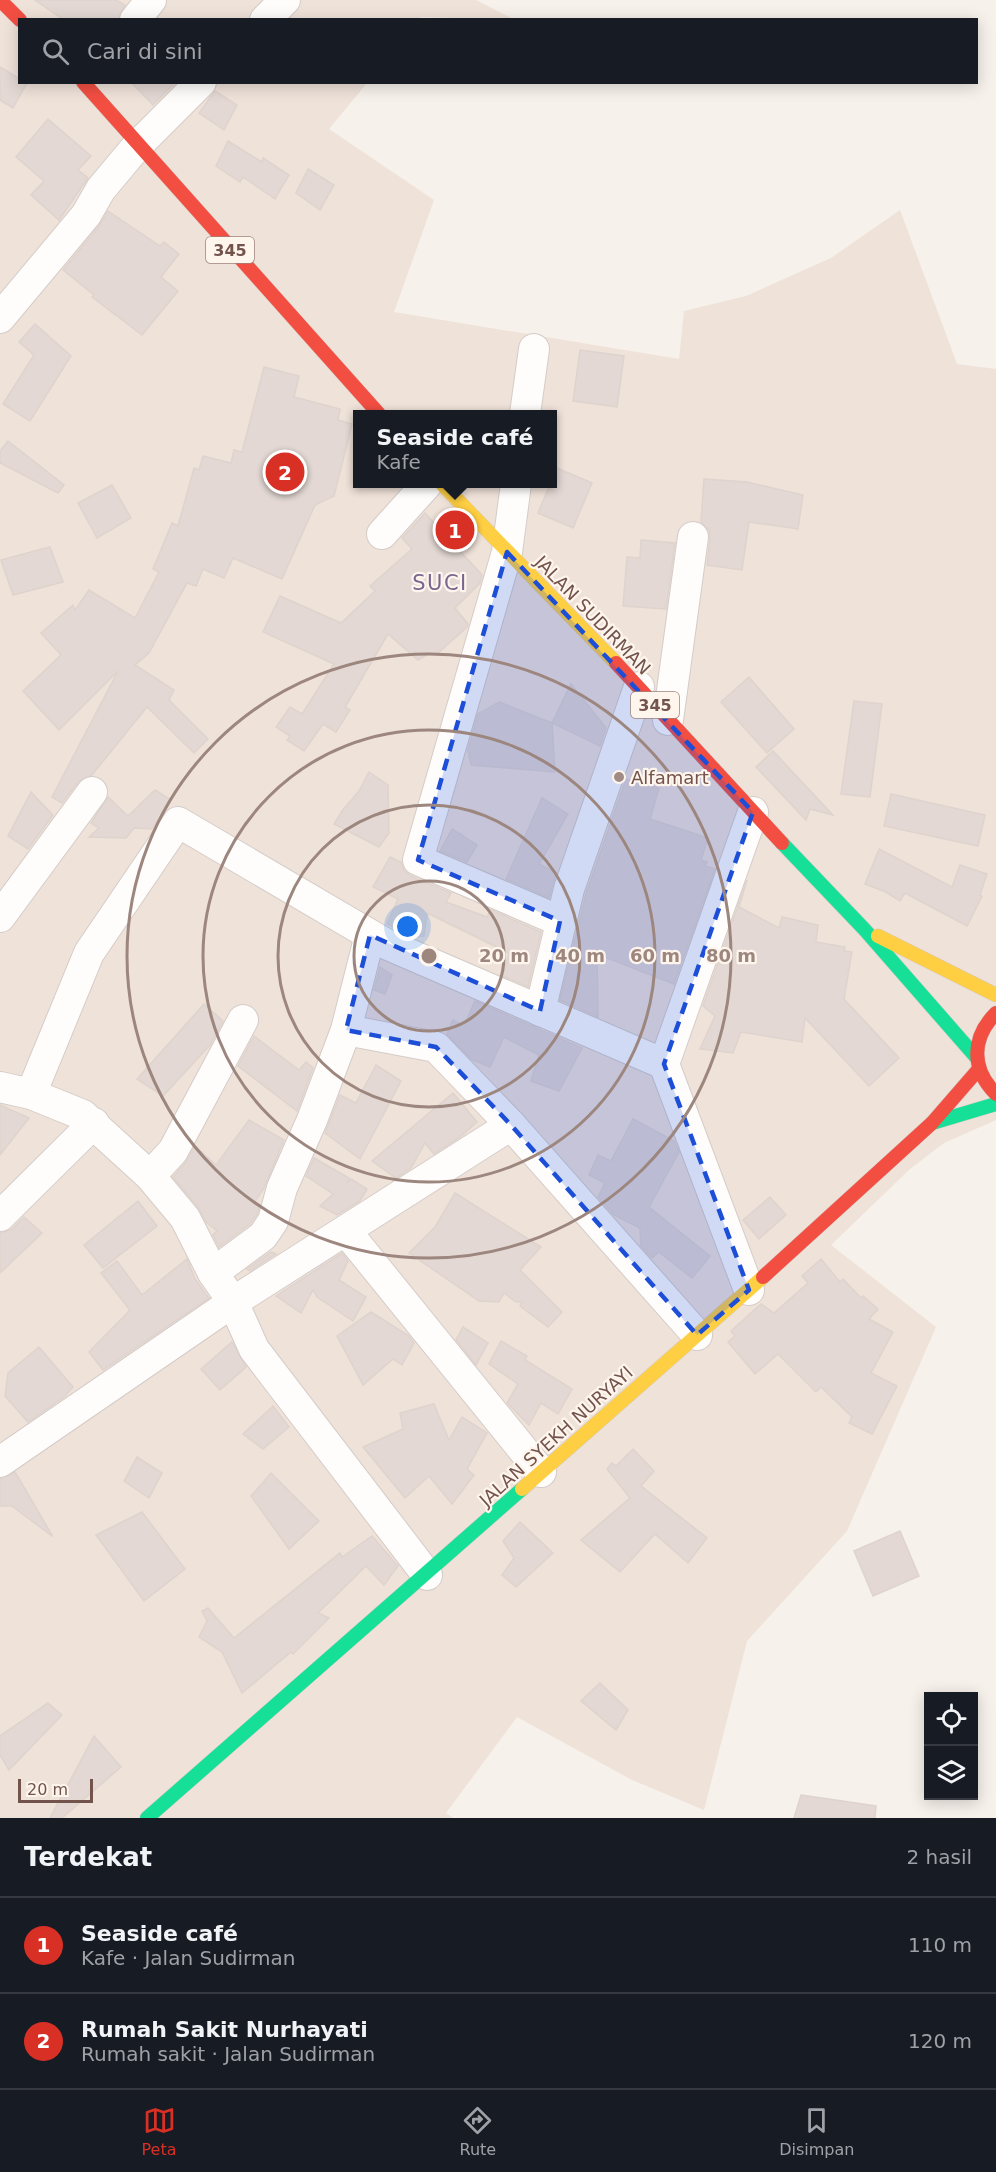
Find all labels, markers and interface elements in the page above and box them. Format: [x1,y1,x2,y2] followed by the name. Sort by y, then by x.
[18,18,978,84] search box
[39,35,72,68] icon: search
[87,39,203,64] text: Cari di sini
[206,237,254,263] road number: 345
[353,410,557,488] popup
[377,425,533,450] text: Seaside café
[266,450,304,494] pin: 2
[377,450,421,474] text: Kafe
[436,508,474,552] pin: 1
[530,551,655,679] street label: JALAN SUDIRMAN
[412,571,468,595] district label: SUCI
[631,692,679,718] road number: 345
[631,767,709,788] place label: Alfamart
[612,770,626,784] marker: Alfamart
[393,912,422,941] your location
[479,945,529,966] text: 20 m
[555,945,605,966] text: 40 m
[630,945,680,966] text: 60 m
[706,945,756,966] text: 80 m
[419,946,439,966] centre of rings
[474,1362,637,1511] street label: JALAN SYEKH NURYAYI
[924,1692,978,1800] map controls
[924,1692,978,1746] button: locate
[924,1746,978,1800] button: layers
[18,1776,93,1804] scale bar
[27,1780,68,1799] text: 20 m
[24,1842,152,1872] text: Terdekat
[906,1845,972,1869] text: 2 hasil
[81,1921,238,1946] text: Seaside café
[37,1933,50,1957] text: 1
[908,1933,972,1957] text: 110 m
[81,1946,295,1970] text: Kafe · Jalan Sudirman
[81,2017,368,2042] text: Rumah Sakit Nurhayati
[37,2029,50,2053] text: 2
[908,2029,972,2053] text: 120 m
[81,2042,375,2066] text: Rumah sakit · Jalan Sudirman
[142,2104,177,2159] tab: Peta
[460,2104,496,2159] tab: Rute
[779,2104,854,2159] tab: Disimpan

